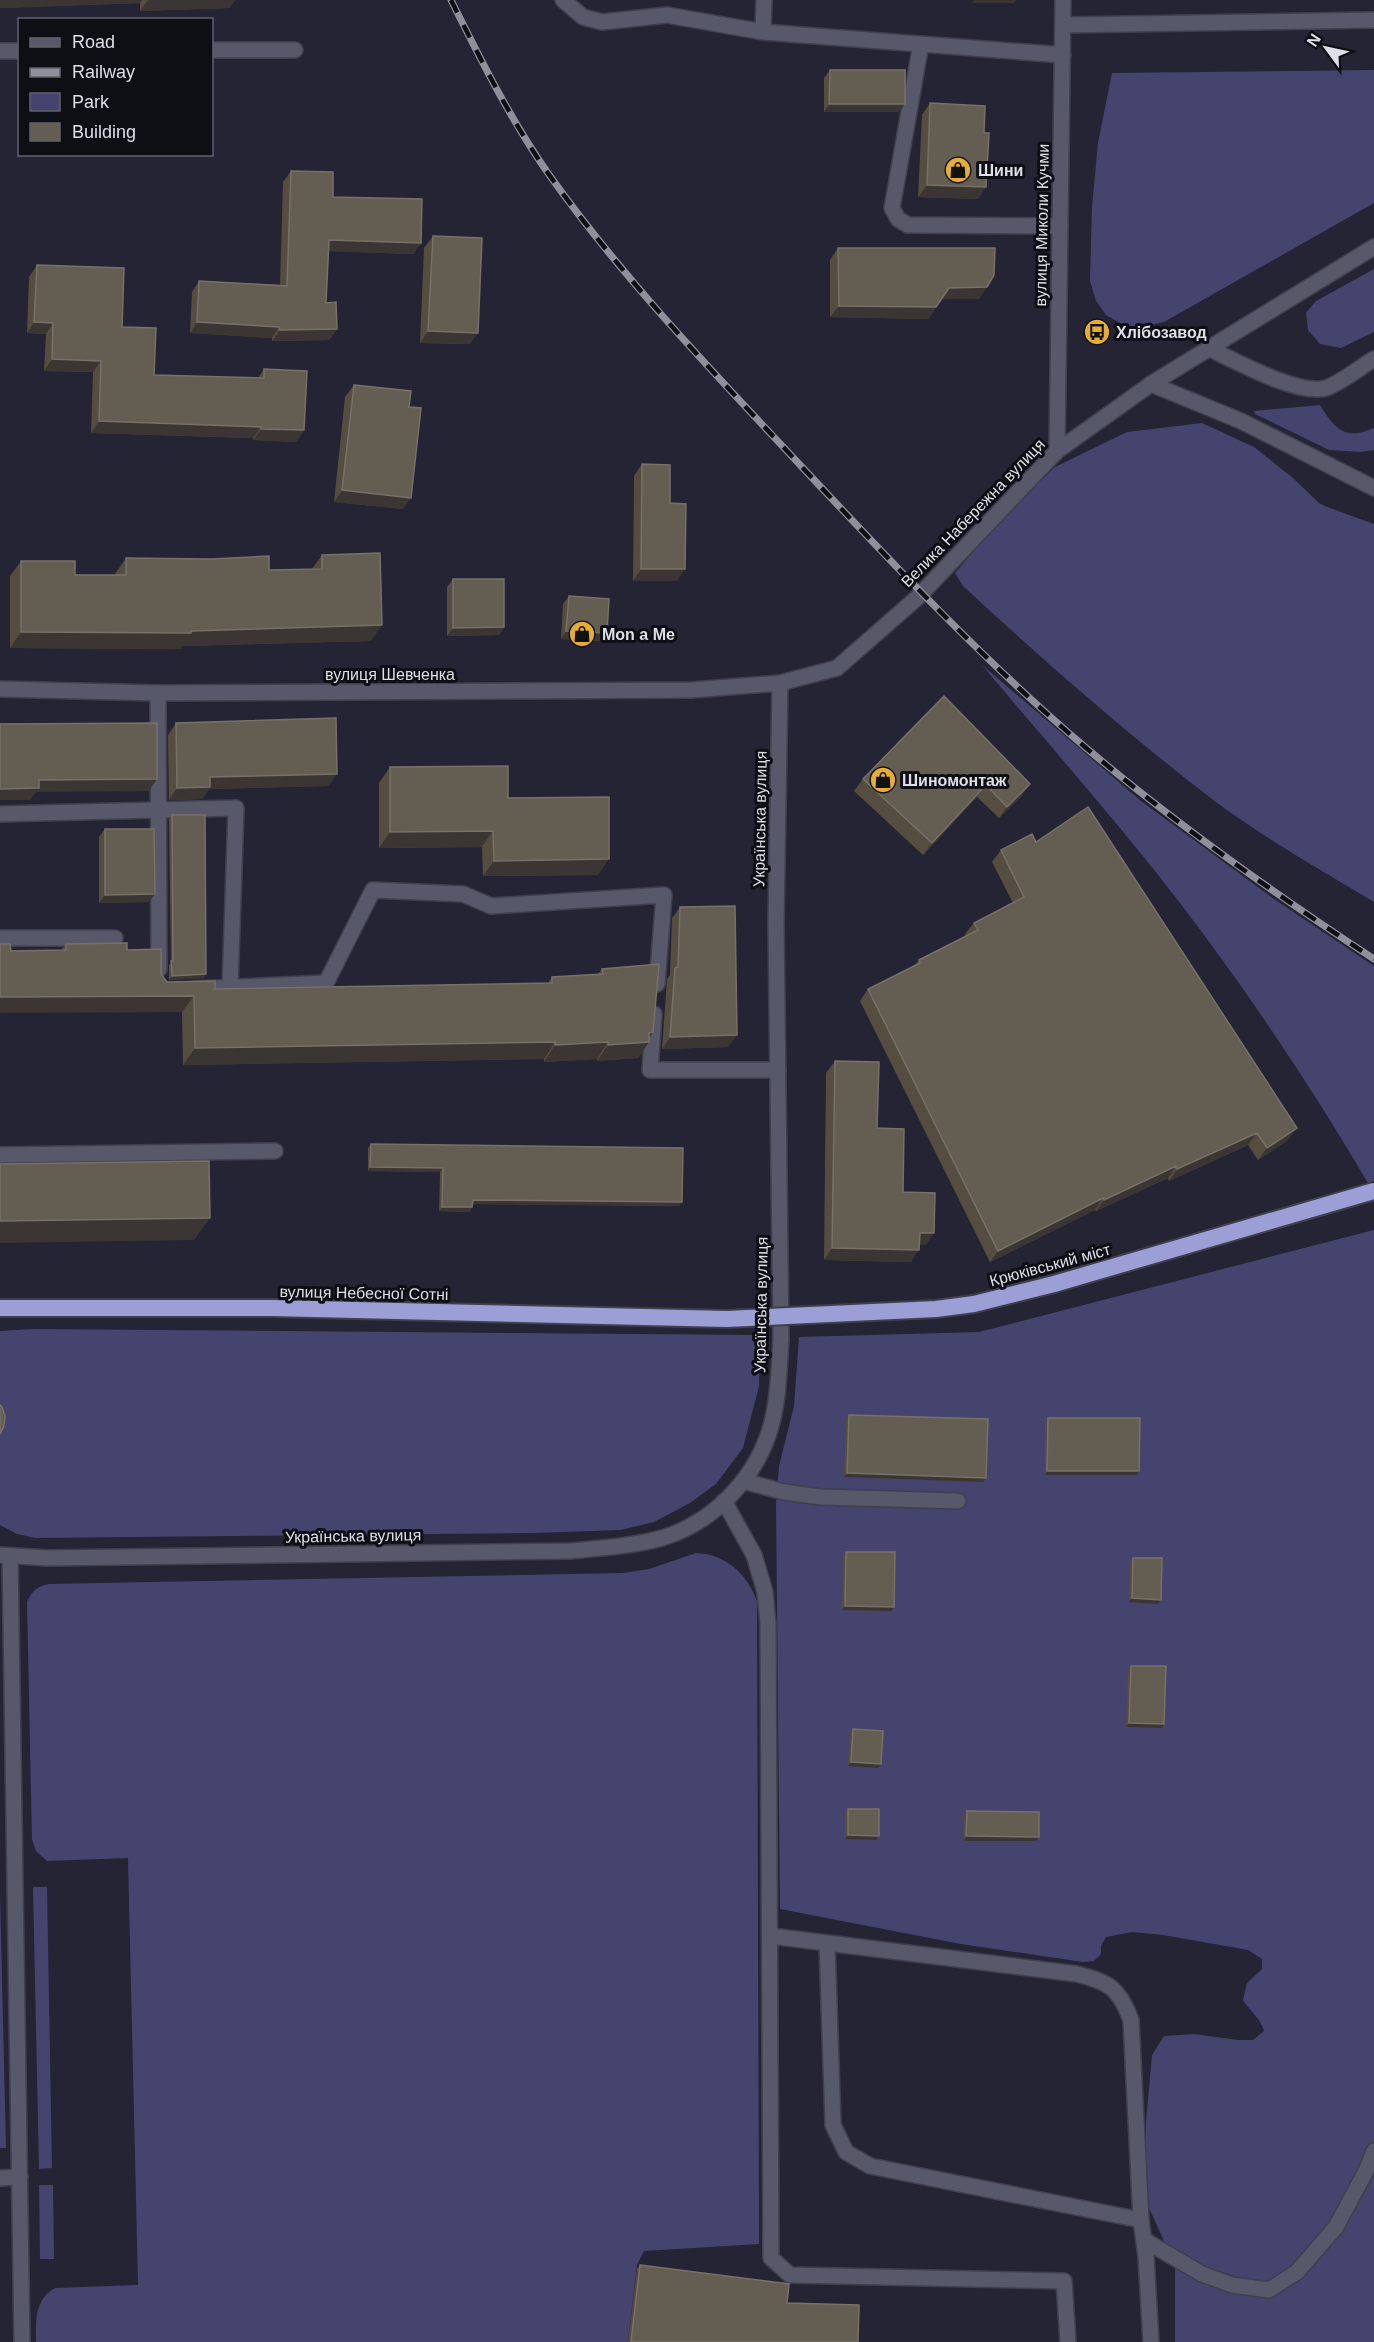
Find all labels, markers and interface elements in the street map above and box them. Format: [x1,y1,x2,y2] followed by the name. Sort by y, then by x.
[18,18,213,156] legend
[1296,18,1356,78] north arrow
[1304,31,1324,50] text: N
[72,32,115,52] text: Road
[72,62,135,82] text: Railway
[72,92,110,112] text: Park
[72,122,136,142] text: Building
[1032,144,1052,306] street label: вулиця Миколи Кучми
[943,155,973,185] shop icon: Шини
[978,162,1023,179] place label: Шини
[1082,317,1112,347] bus stop icon: Хлібозавод
[1116,324,1207,341] place label: Хлібозавод
[898,436,1048,590] street label: Велика Набережна вулиця
[567,619,597,649] shop icon: Mon a Me
[602,626,675,643] place label: Mon a Me
[325,666,455,683] street label: вулиця Шевченка
[750,751,770,887] street label: Українська вулиця
[868,765,898,795] shop icon: Шиномонтаж
[902,772,1007,789] place label: Шиномонтаж
[751,1237,771,1373] street label: Українська вулиця
[988,1240,1113,1289] street label: Крюківський міст
[279,1283,449,1303] street label: вулиця Небесної Сотні
[285,1526,421,1546] street label: Українська вулиця

